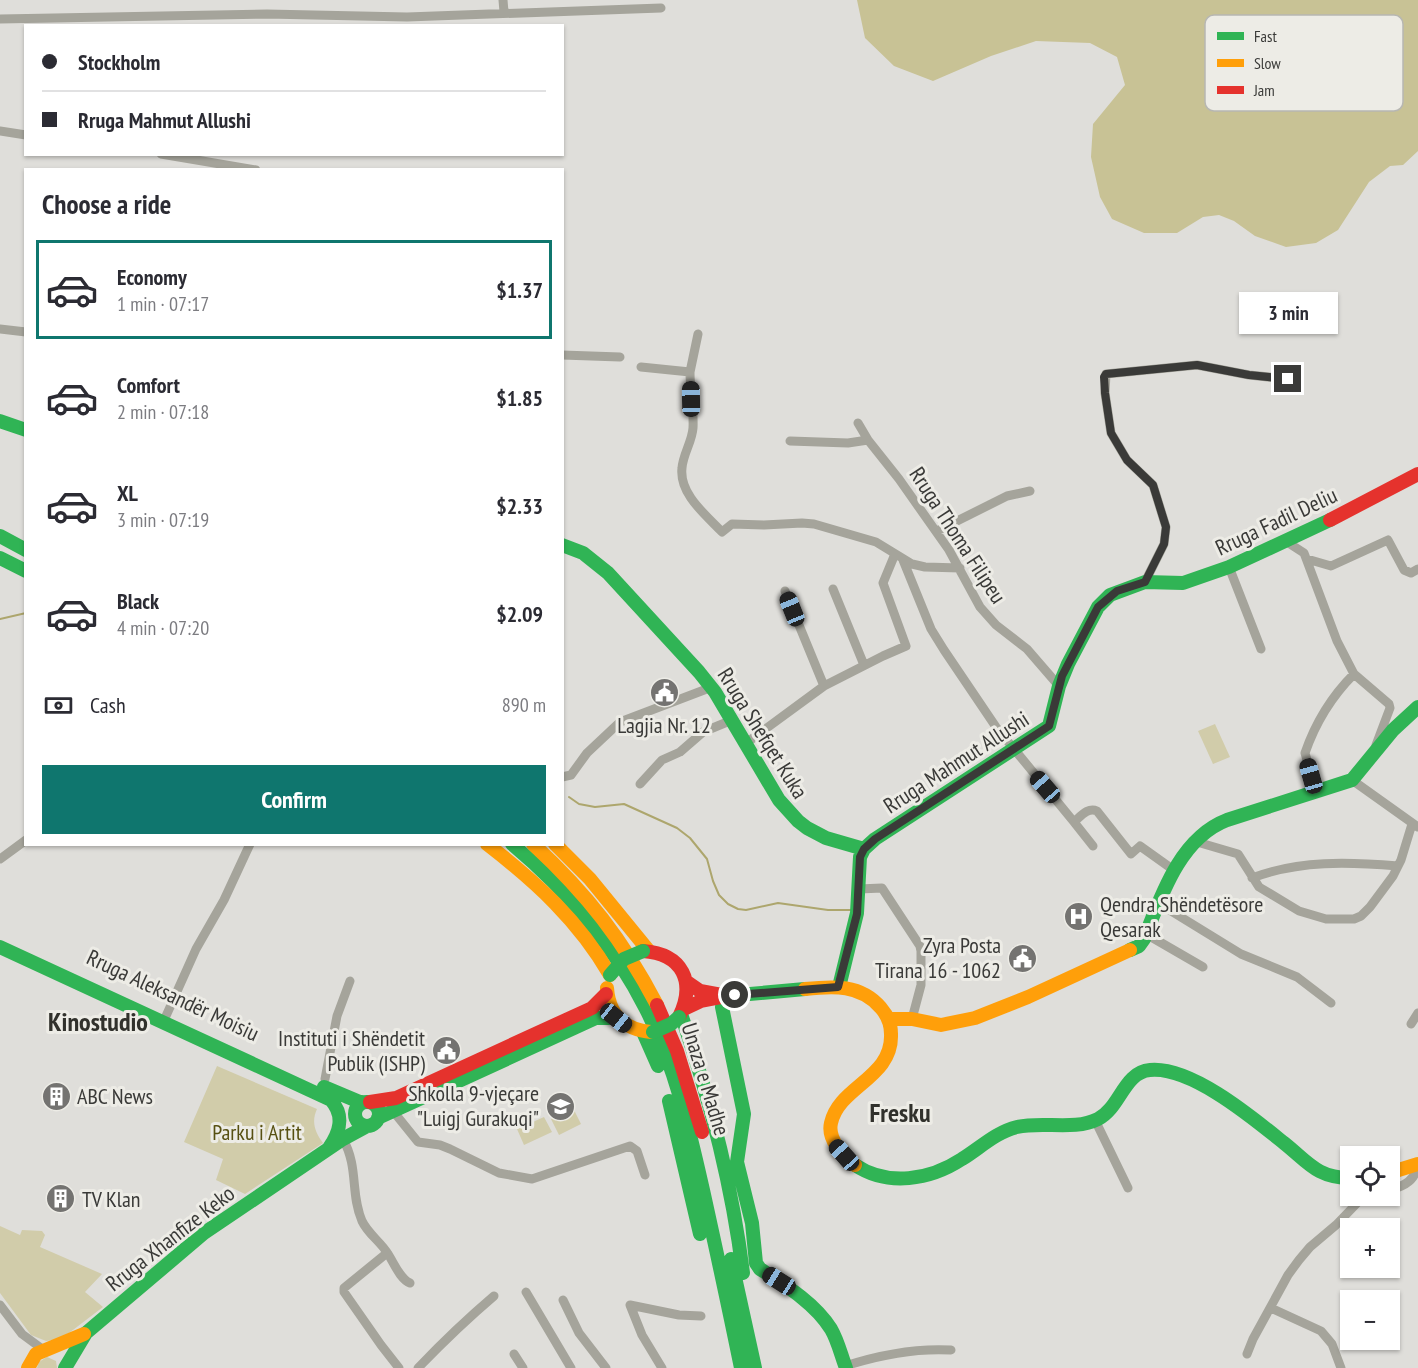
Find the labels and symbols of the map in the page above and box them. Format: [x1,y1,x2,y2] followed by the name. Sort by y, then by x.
[1205,15,1403,111] legend
[1254,26,1277,46] text: Fast
[1254,53,1281,73] text: Slow
[1253,80,1275,100] text: Jam
[1238,292,1338,334] callout: 3 min
[1274,365,1301,392] route end
[682,381,700,417] car
[903,461,1013,609] street label: Rruga Thoma Filipeu
[1211,481,1341,561] street label: Rruga Fadil Deliu
[777,589,807,629] car
[712,662,814,804] street label: Rruga Shefqet Kuka
[648,677,680,709] public building icon: Lagjia Nr. 12
[878,705,1034,819] street label: Rruga Mahmut Allushi
[617,711,711,739] place label: Lagjia Nr. 12
[1297,756,1325,796] car
[1026,768,1064,806] car
[1100,890,1263,943] place label: Qendra Shëndetësore Qesarak
[1063,901,1095,933] hospital icon: Qendra Shëndetësore Qesarak
[875,931,1001,984] place label: Zyra Posta Tirana 16 - 1062
[1006,942,1038,974] public building icon: Zyra Posta Tirana 16 - 1062
[82,943,264,1047] street label: Rruga Aleksandër Moisiu
[721,981,748,1008] route start
[596,1000,636,1036] car
[48,1005,148,1038] district label: Kinostudio
[676,1019,736,1139] street label: Unaza e Madhe
[278,1024,426,1077] place label: Instituti i Shëndetit Publik (ISHP)
[430,1035,462,1067] public building icon: Instituti i Shëndetit Publik (ISHP)
[408,1079,539,1132] place label: Shkolla 9-vjeçare "Luigj Gurakuqi"
[40,1080,72,1112] building icon: ABC News
[77,1082,153,1110] place label: ABC News
[544,1090,576,1122] school or university icon: Shkolla 9-vjeçare "Luigj Gurakuqi"
[869,1096,931,1129] district label: Fresku
[212,1118,302,1146] park label: Parku i Artit
[825,1136,863,1174] car
[100,1179,240,1297] street label: Rruga Xhanfize Keko
[45,1183,77,1215] building icon: TV Klan
[82,1185,140,1213] place label: TV Klan
[759,1264,799,1298] car

